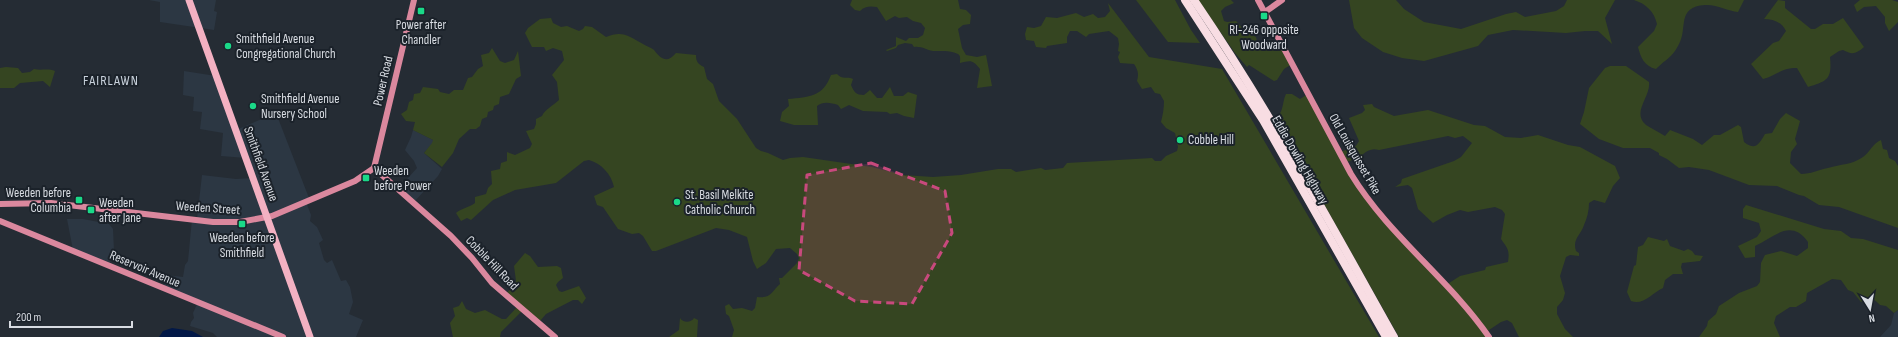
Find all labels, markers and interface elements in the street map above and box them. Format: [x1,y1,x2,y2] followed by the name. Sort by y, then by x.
[416,6,426,16] marker: Power after Chandler
[1259,11,1269,21] marker: RI-246 opposite Woodward
[396,17,447,48] place label: Power after Chandler
[1229,22,1299,53] place label: RI-246 opposite Woodward
[236,31,336,62] place label: Smithfield Avenue Congregational Church
[223,41,233,51] marker: Smithfield Avenue Congregational Church
[369,54,397,108] street label: Power Road
[83,72,139,89] district label: FAIRLAWN
[261,91,339,122] place label: Smithfield Avenue Nursery School
[248,101,258,111] marker: Smithfield Avenue Nursery School
[1325,111,1385,197] street label: Old Louisquisset Pike
[1268,113,1332,207] street label: Eddie Dowling Highway
[240,124,282,204] street label: Smithfield Avenue
[1188,132,1234,148] place label: Cobble Hill
[1175,135,1185,145] marker: Cobble Hill
[374,163,432,194] place label: Weeden before Power
[361,173,371,183] marker: Weeden before Power
[6,185,71,216] place label: Weeden before Columbia
[685,187,755,218] place label: St. Basil Melkite Catholic Church
[74,195,84,205] marker: Weeden before Columbia
[99,195,141,226] place label: Weeden after Jane
[672,197,682,207] marker: St. Basil Melkite Catholic Church
[175,198,241,218] street label: Weeden Street
[86,205,96,215] marker: Weeden after Jane
[237,219,247,229] marker: Weeden before Smithfield
[209,230,275,261] place label: Weeden before Smithfield
[462,232,522,294] street label: Cobble Hill Road
[107,247,183,291] street label: Reservoir Avenue
[1850,289,1890,329] north arrow
[10,303,132,329] scale bar
[16,310,42,325] text: 200 m
[1868,311,1876,325] text: N

